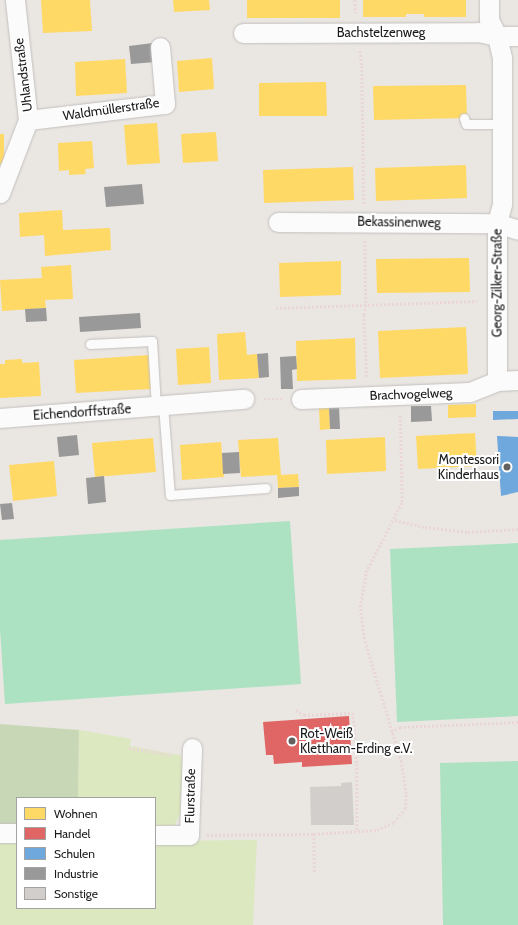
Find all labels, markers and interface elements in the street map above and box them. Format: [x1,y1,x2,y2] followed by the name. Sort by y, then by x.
[337,24,425,40] street label: Bachstelzenweg
[11,37,35,113] street label: Uhlandstraße
[62,94,160,124] street label: Waldmüllerstraße
[357,213,441,231] street label: Bekassinenweg
[489,229,505,337] street label: Georg-Zilker-Straße
[369,385,453,403] street label: Brachvogelweg
[32,401,132,423] street label: Eichendorffstraße
[438,452,499,483] place label: Montessori Kinderhaus
[502,462,512,472] marker: Montessori Kinderhaus
[300,726,413,757] place label: Rot-Weiß Klettham-Erding e.V.
[287,736,297,746] marker: Rot-Weiß Klettham-Erding e.V.
[182,768,198,824] street label: Flurstraße
[16,797,156,909] legend
[54,806,98,821] text: Wohnen
[54,826,90,841] text: Handel
[54,846,95,861] text: Schulen
[54,866,98,881] text: Industrie
[54,886,98,901] text: Sonstige

